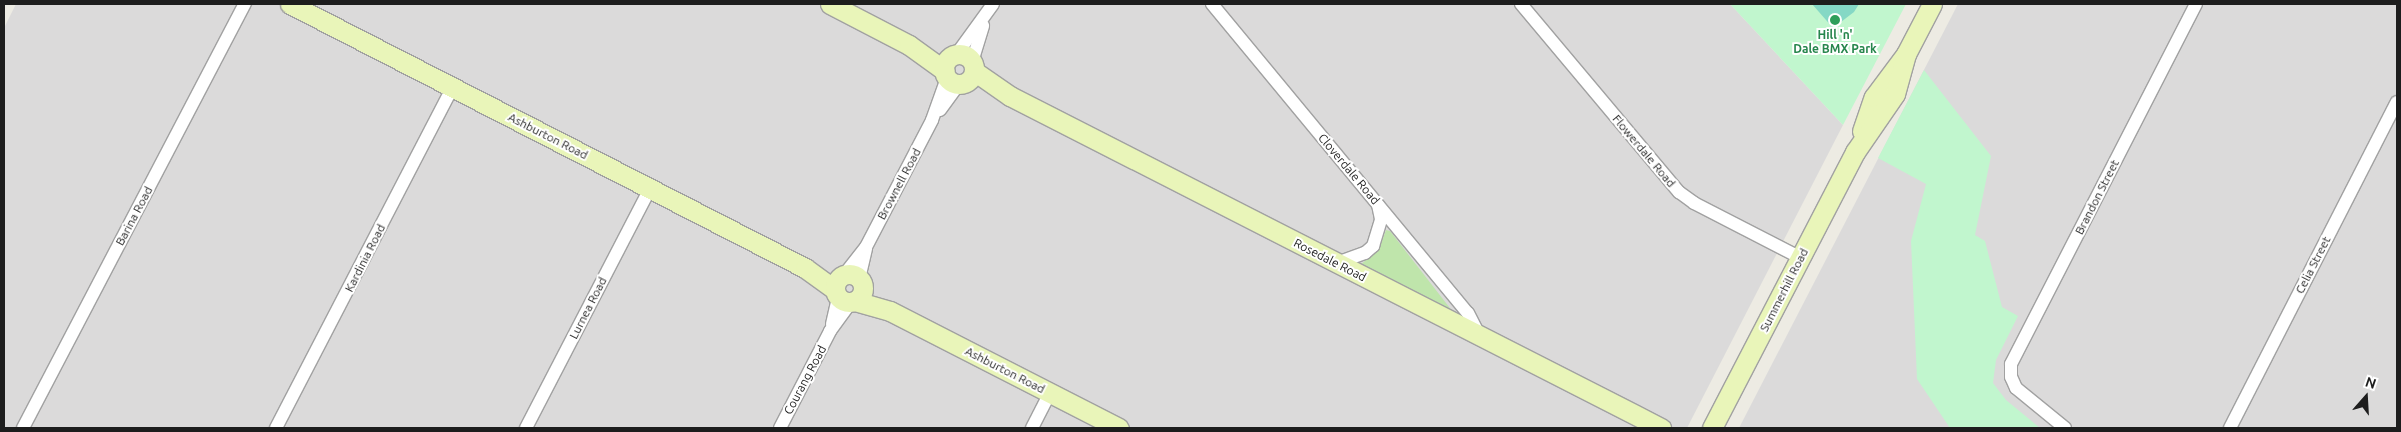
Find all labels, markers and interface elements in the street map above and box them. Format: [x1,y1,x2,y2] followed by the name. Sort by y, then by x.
[1829,14,1841,26] marker: Hill 'n' Dale BMX Park
[1793,28,1877,56] place label: Hill 'n' Dale BMX Park
[506,110,590,162] street label: Ashburton Road
[1609,112,1679,190] street label: Flowerdale Road
[1315,131,1383,207] street label: Cloverdale Road
[874,146,924,222] street label: Brownell Road
[2072,157,2122,237] street label: Brandon Street
[112,184,156,248] street label: Barina Road
[342,222,388,294] street label: Kardinia Road
[2292,234,2334,296] street label: Celia Street
[1291,236,1369,284] street label: Rosedale Road
[1757,246,1811,334] street label: Summerhill Road
[566,275,610,341] street label: Lurnea Road
[781,343,829,417] street label: Courang Road
[963,344,1047,396] street label: Ashburton Road
[2341,372,2391,422] north arrow
[2363,374,2378,392] text: N

